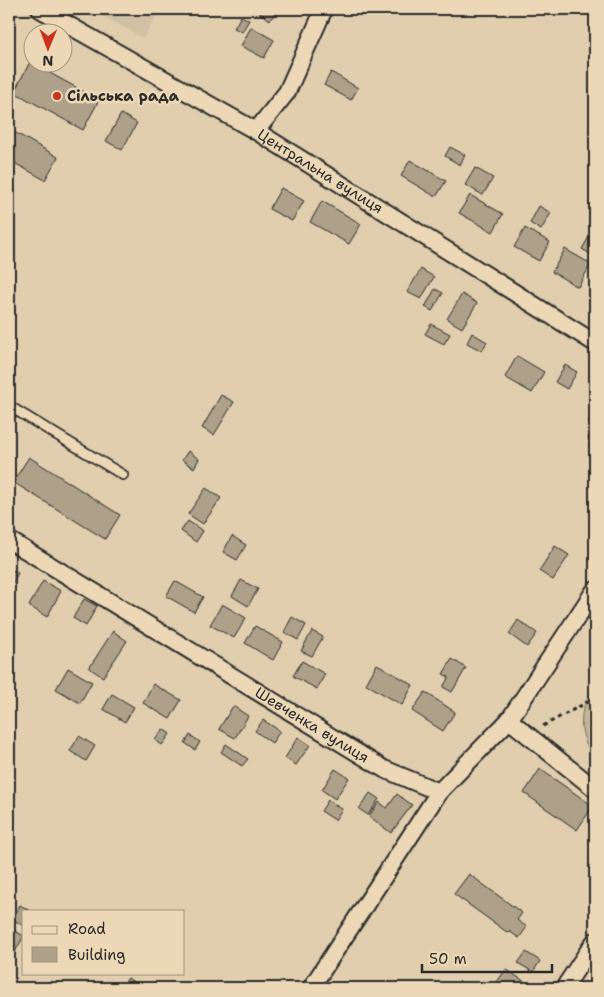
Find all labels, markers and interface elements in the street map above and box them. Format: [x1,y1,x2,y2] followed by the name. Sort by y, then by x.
[22,22,72,72] north arrow
[42,52,53,70] text: N
[67,86,180,106] place label: Сільська рада
[51,90,63,102] marker: Сільська рада
[254,124,387,218] street label: Центральна вулиця
[251,683,373,768] street label: Шевченка вулиця
[22,910,185,974] legend
[68,919,106,939] text: Road
[422,942,552,974] scale bar
[68,945,125,965] text: Building
[429,949,467,969] text: 50 m

